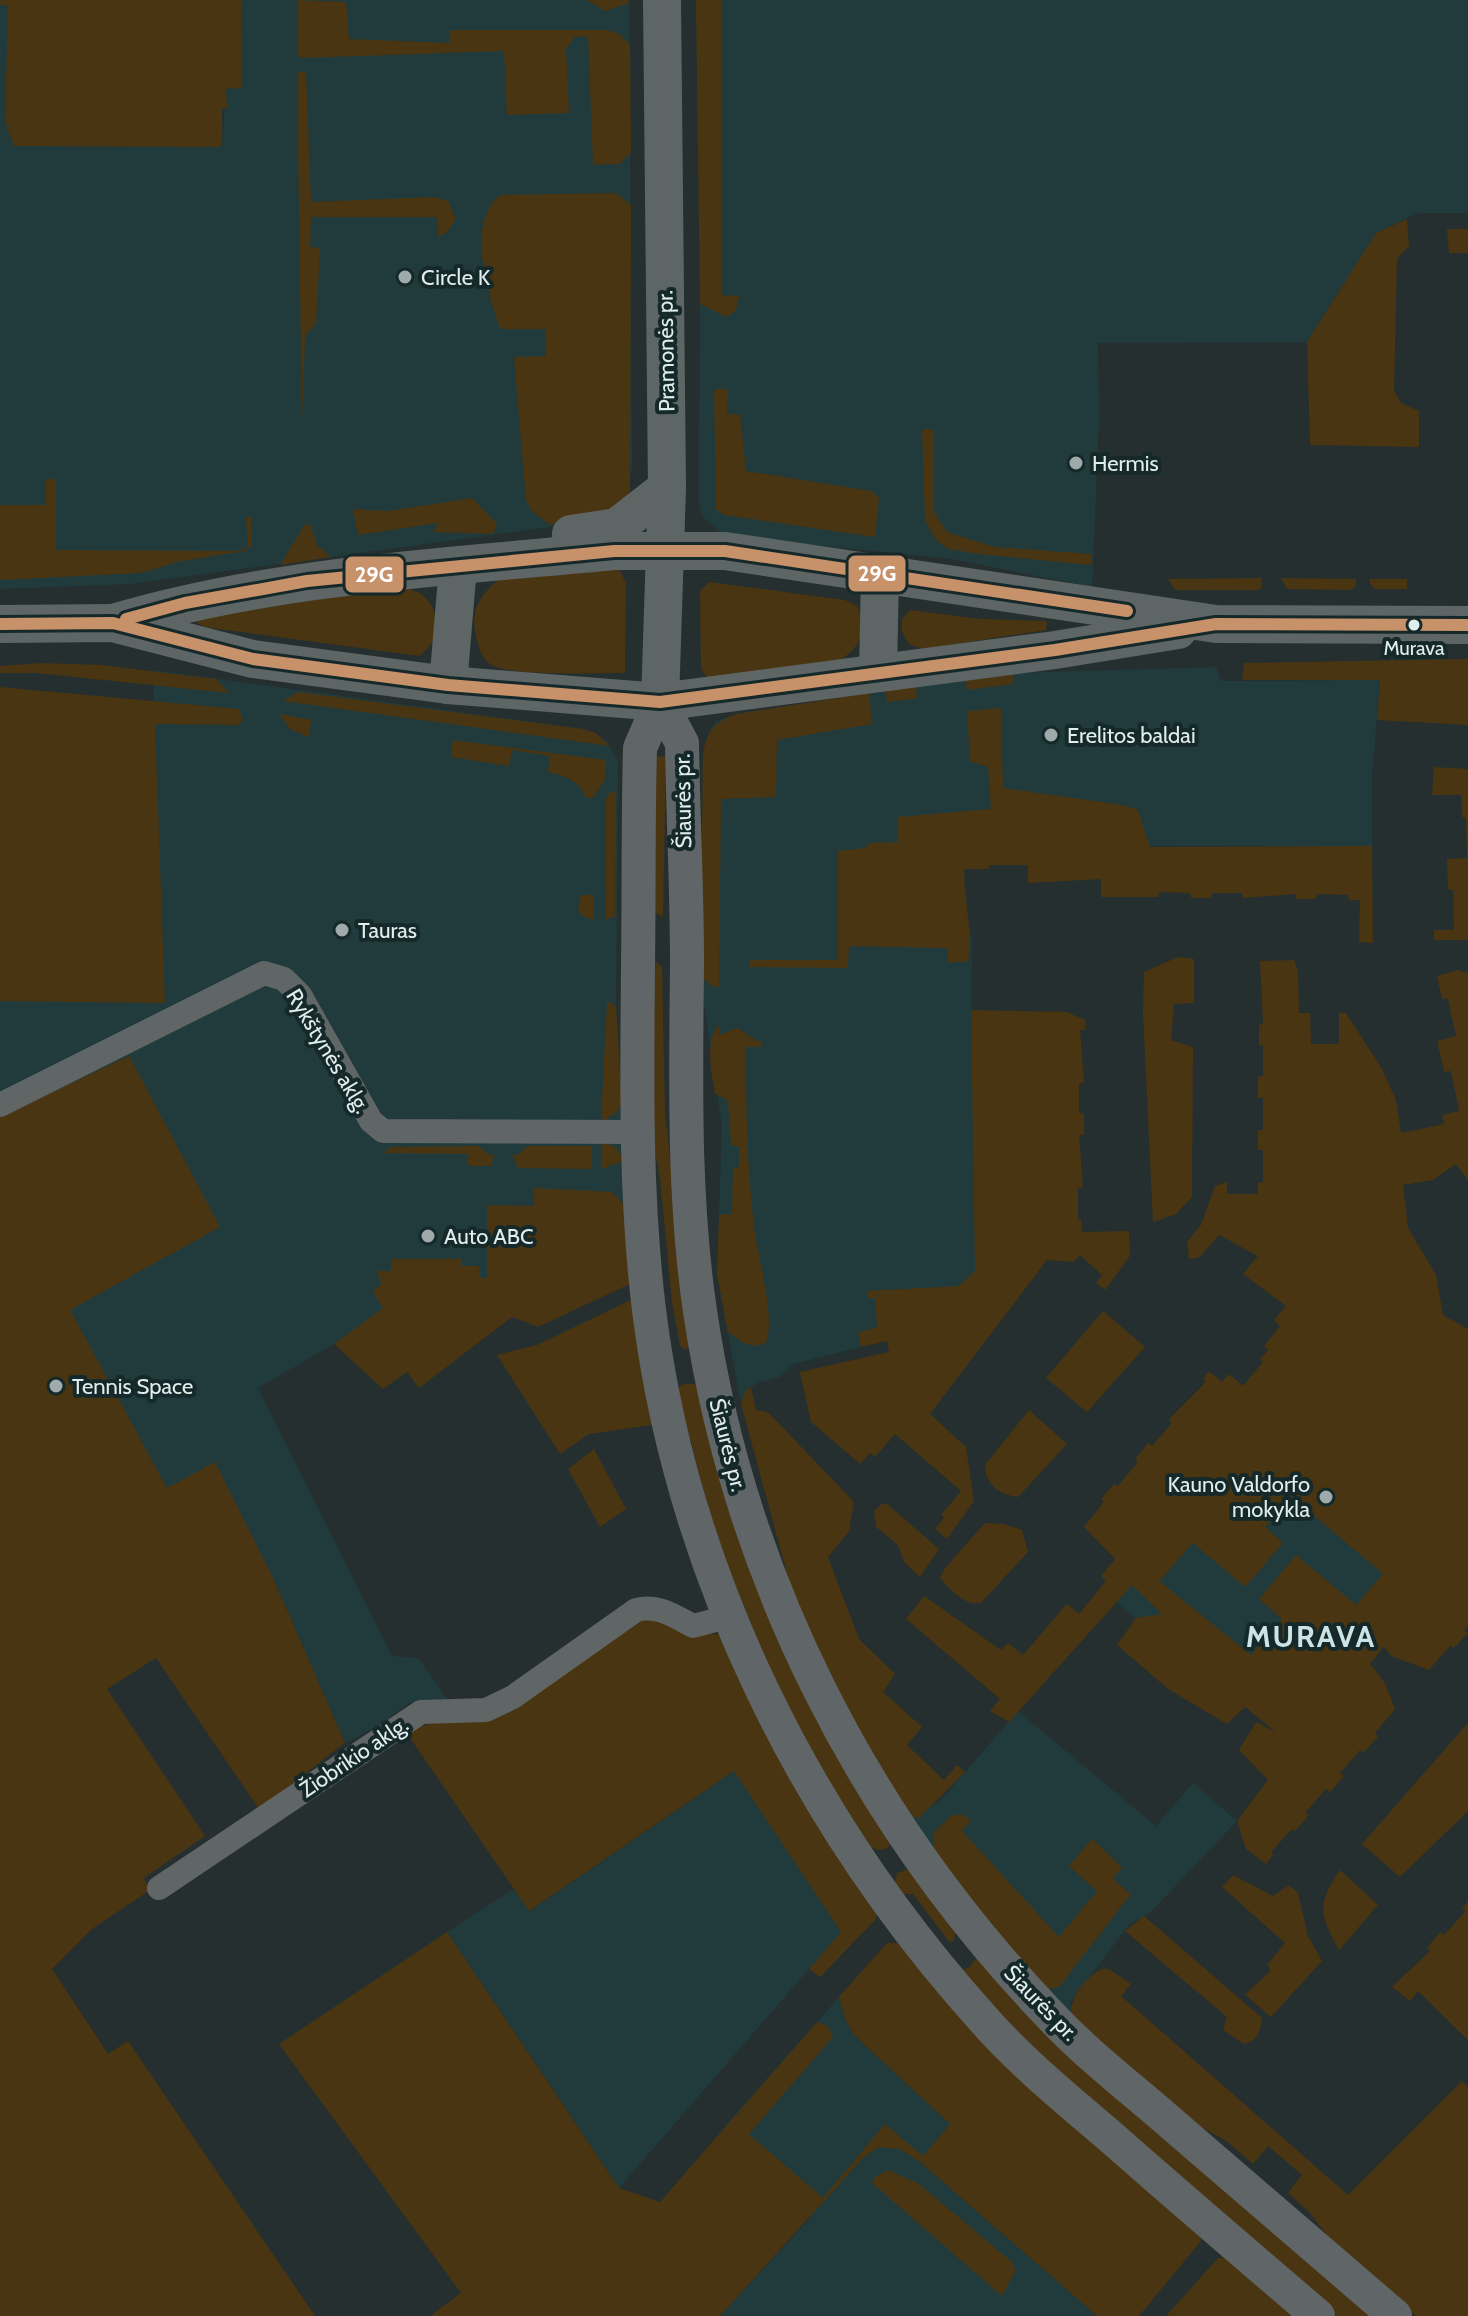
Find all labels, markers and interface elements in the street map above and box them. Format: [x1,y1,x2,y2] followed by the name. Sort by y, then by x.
[421,264,491,291] place label: Circle K
[396,268,414,286] marker: Circle K
[651,290,681,412] street label: Pramonės pr.
[1092,450,1159,477] place label: Hermis
[1067,454,1085,472] marker: Hermis
[847,554,907,593] line badge: 29G
[344,555,405,594] line badge: 29G
[858,560,896,587] text: 29G
[355,561,393,588] text: 29G
[1406,617,1422,633] marker: Murava
[1383,636,1445,660] place label: Murava
[1067,722,1196,749] place label: Erelitos baldai
[1042,726,1060,744] marker: Erelitos baldai
[669,753,697,849] street label: Šiaurės pr.
[358,917,417,944] place label: Tauras
[333,921,351,939] marker: Tauras
[280,984,376,1118] street label: Rykštynės aklg.
[444,1223,533,1250] place label: Auto ABC
[419,1227,437,1245] marker: Auto ABC
[72,1373,193,1400] place label: Tennis Space
[47,1377,65,1395] marker: Tennis Space
[703,1396,753,1494] street label: Šiaurės pr.
[1168,1471,1310,1523] place label: Kauno Valdorfo mokykla
[1317,1488,1335,1506] marker: Kauno Valdorfo mokykla
[1246,1618,1376,1655] district label: MURAVA
[295,1711,413,1803] street label: Žiobrikio aklg.
[998,1959,1084,2047] street label: Šiaurės pr.

